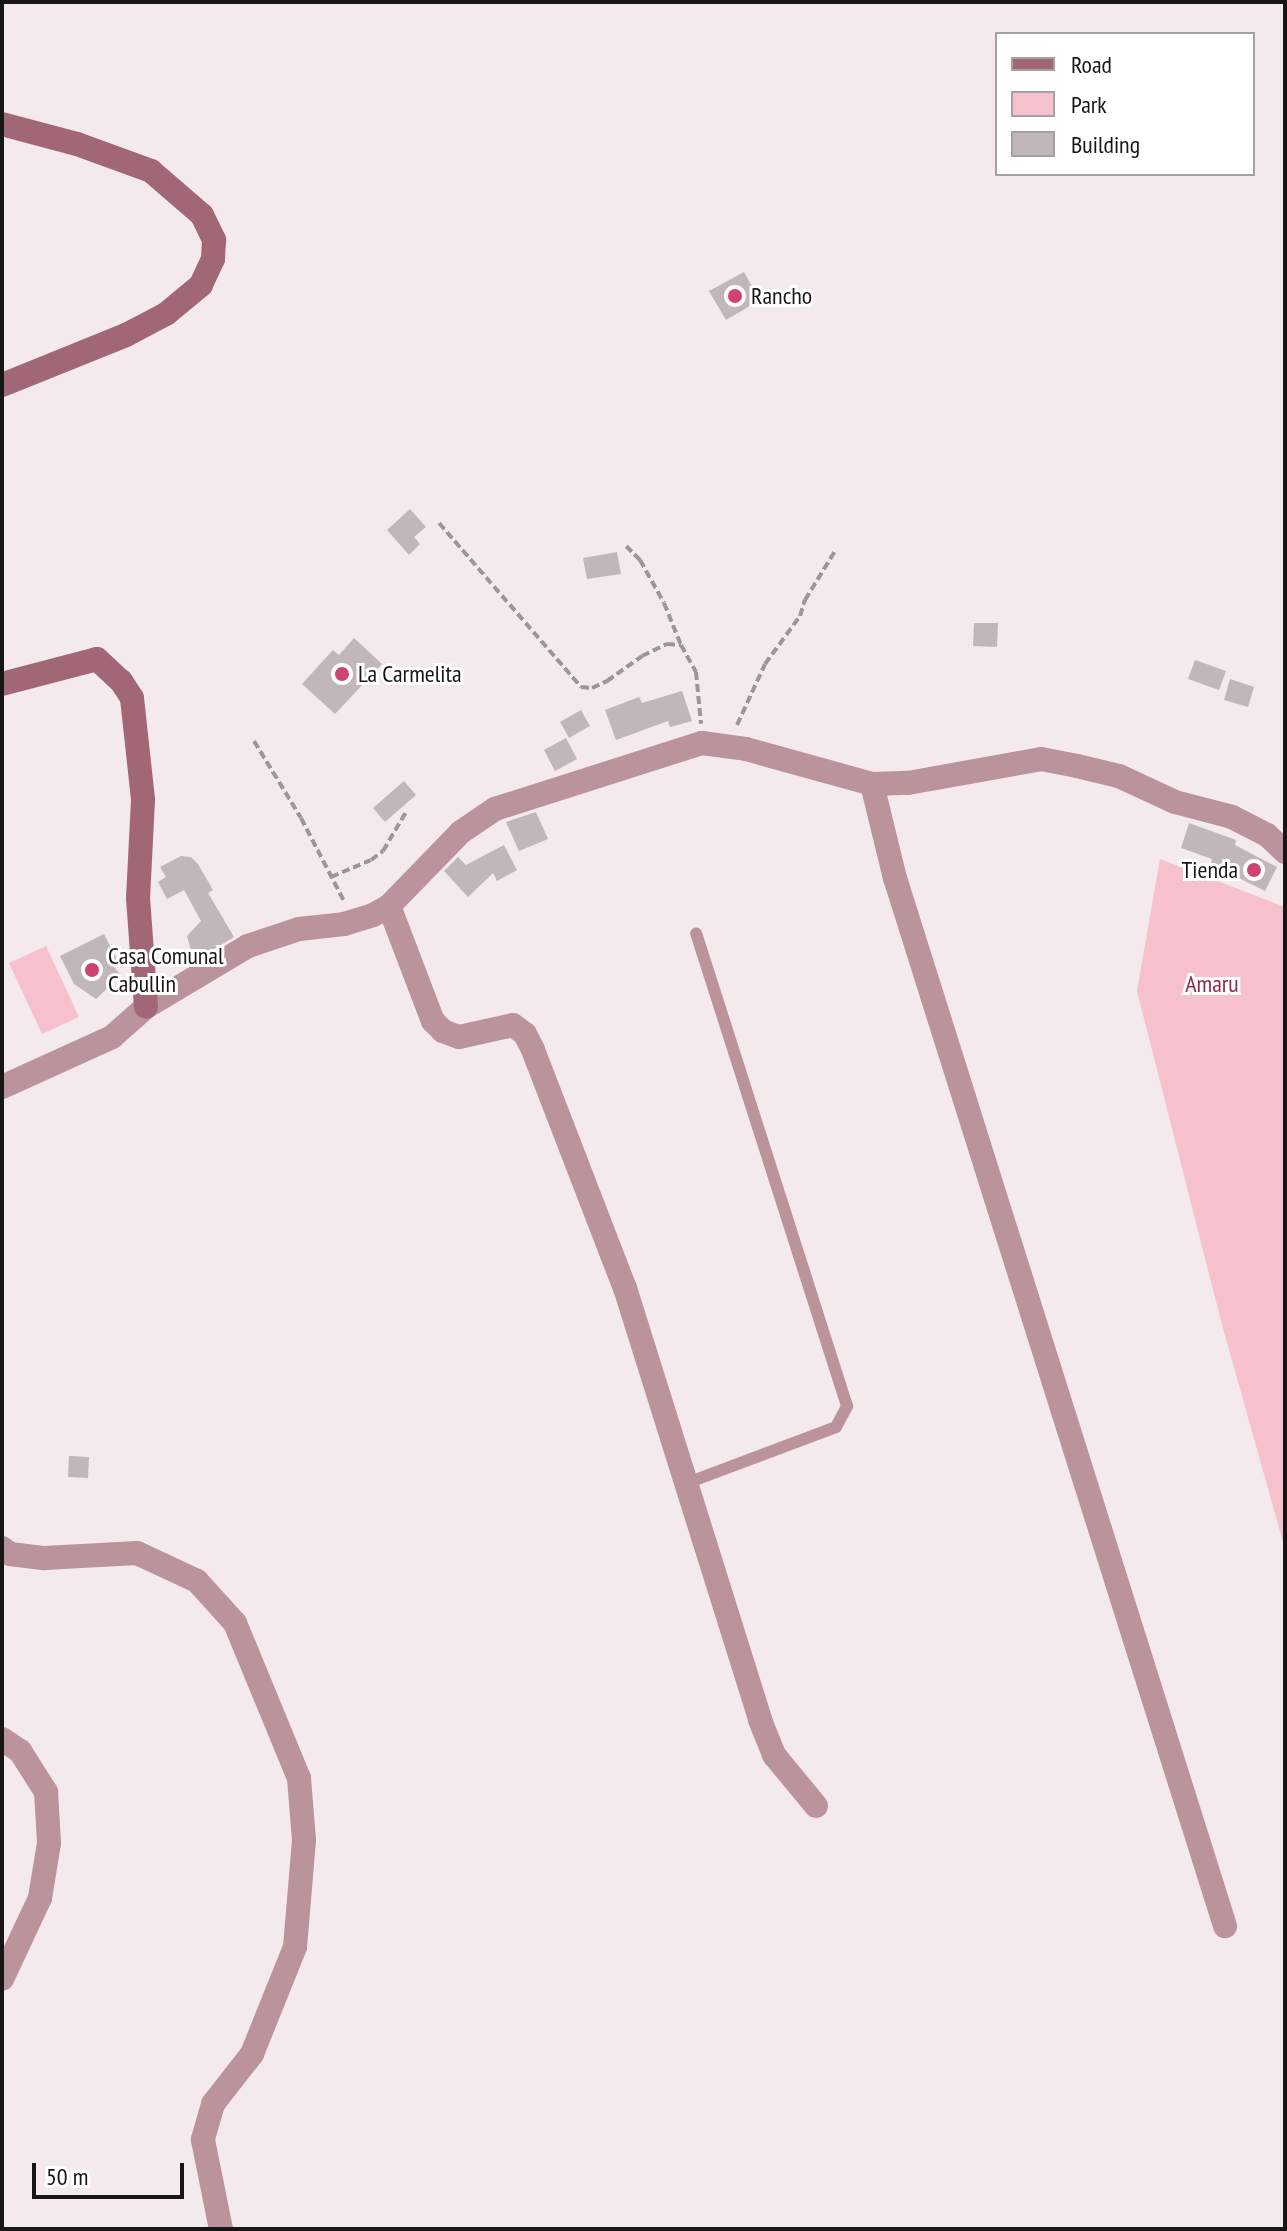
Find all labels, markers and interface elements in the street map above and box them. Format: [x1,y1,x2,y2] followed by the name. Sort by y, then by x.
[995,32,1255,176] legend
[1071,49,1112,80] text: Road
[1071,89,1107,120] text: Park
[1071,129,1140,160] text: Building
[751,282,812,310] place label: Rancho
[726,287,744,305] marker: Rancho
[358,660,462,688] place label: La Carmelita
[333,665,351,683] marker: La Carmelita
[1182,856,1238,884] place label: Tienda
[1245,861,1263,879] marker: Tienda
[108,942,224,998] place label: Casa Comunal Cabullin
[83,961,101,979] marker: Casa Comunal Cabullin
[1185,970,1239,998] park label: Amaru
[36,2147,188,2197] scale bar
[46,2161,88,2192] text: 50 m

